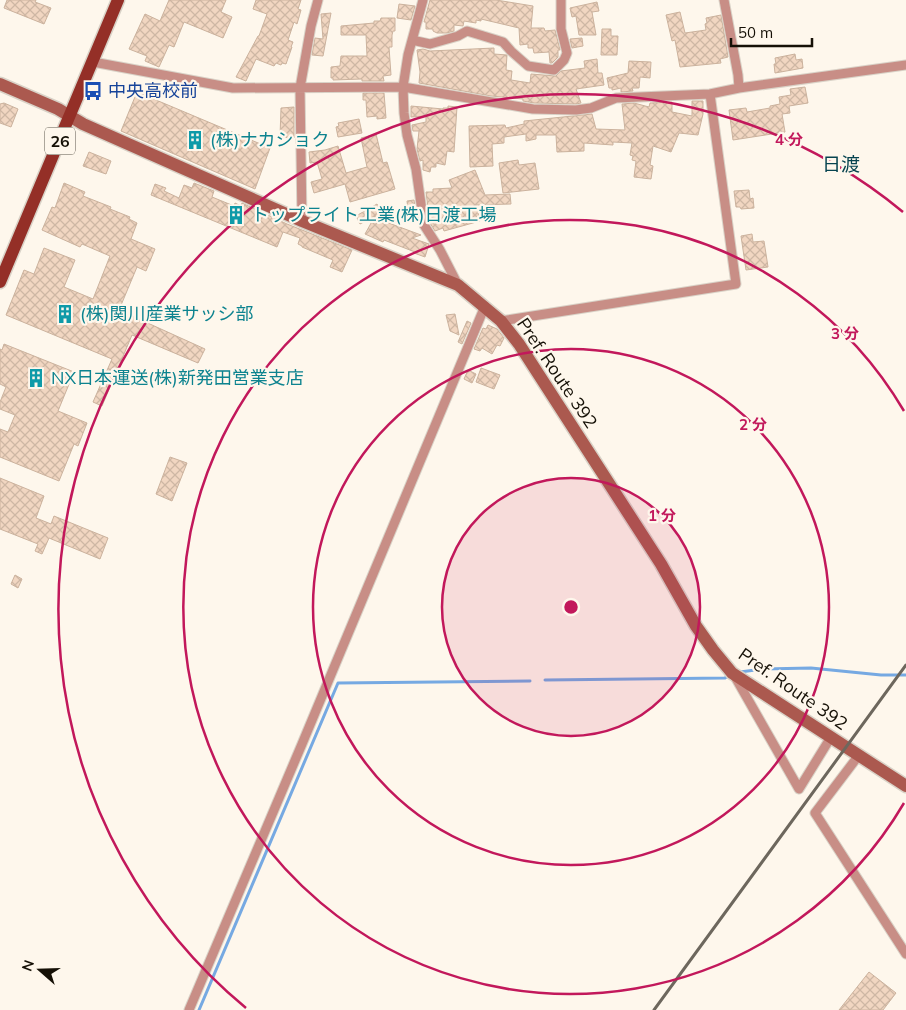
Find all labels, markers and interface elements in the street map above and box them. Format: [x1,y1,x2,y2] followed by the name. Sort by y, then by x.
[731,15,812,47] scale bar
[738,23,773,42] text: 50 m
[108,79,198,102] place label: 中央高校前
[82,80,104,102] bus stop icon: 中央高校前
[45,128,75,154] road number: 26
[210,128,329,151] place label: (株)ナカショク
[184,129,206,151] building icon: (株)ナカショク
[775,130,803,149] text: 4 分
[822,152,860,176] district label: 日渡
[251,203,496,226] place label: トップライト工業(株)日渡工場
[225,204,247,226] building icon: トップライト工業(株)日渡工場
[80,302,253,325] place label: (株)関川産業サッシ部
[54,303,76,325] building icon: (株)関川産業サッシ部
[512,313,603,432] street label: Pref. Route 392
[831,324,859,343] text: 3 分
[51,366,304,389] place label: NX日本運送(株)新発田営業支店
[25,367,47,389] building icon: NX日本運送(株)新発田営業支店
[739,415,767,434] text: 2 分
[648,506,676,525] text: 1 分
[562,598,580,616] centre of rings
[734,642,852,735] street label: Pref. Route 392
[15,945,65,995] north arrow
[18,958,38,974] text: N

